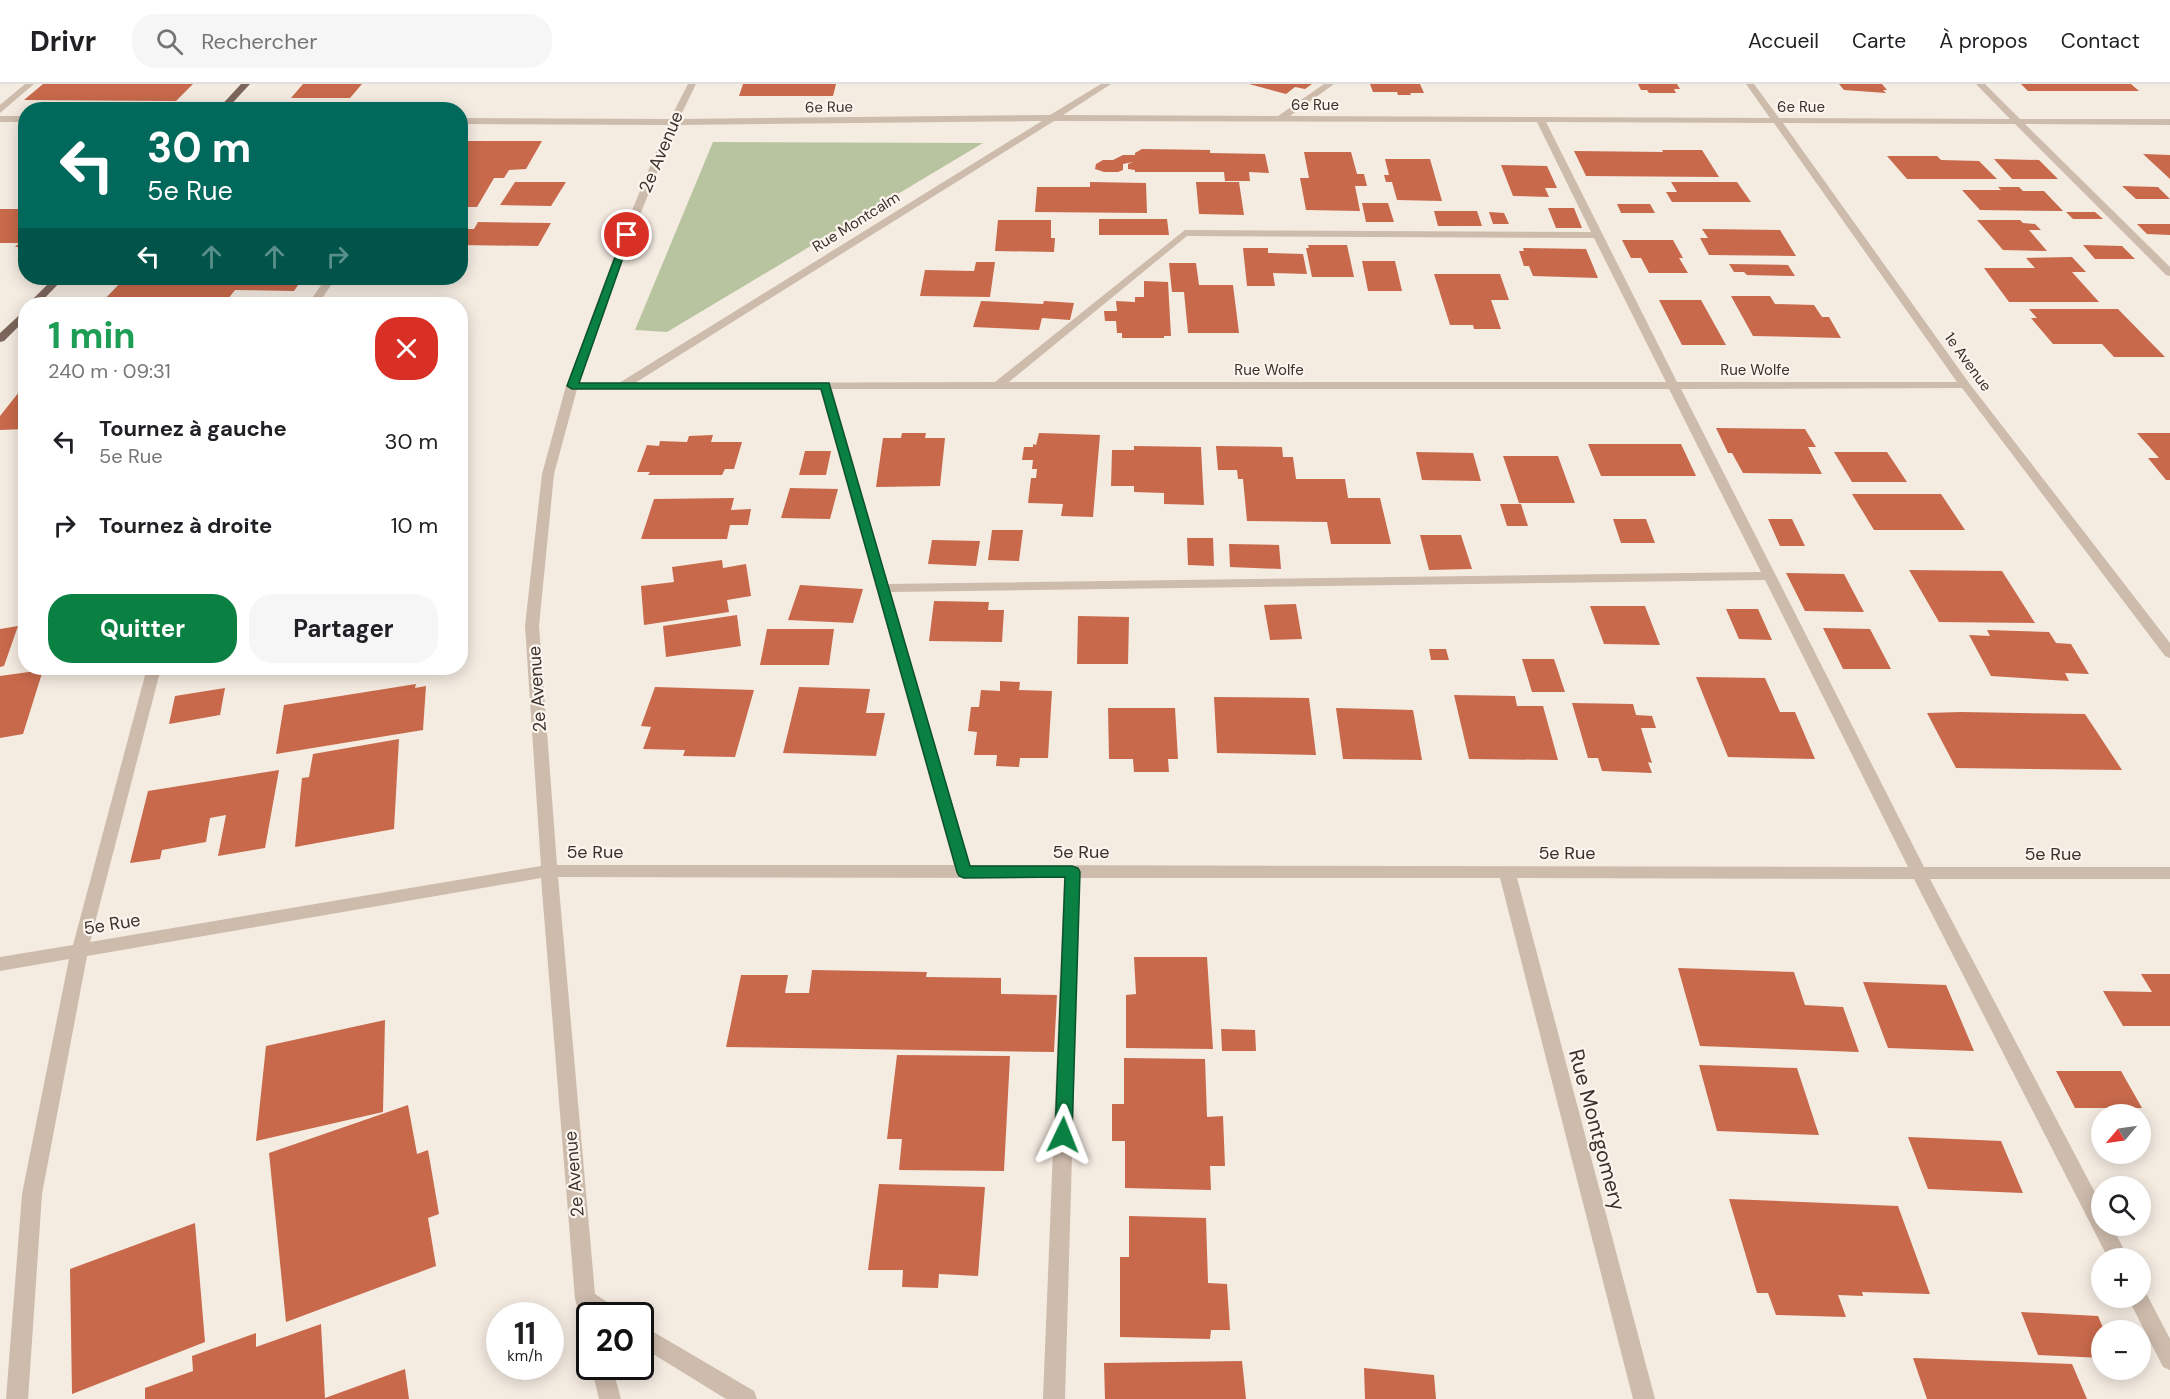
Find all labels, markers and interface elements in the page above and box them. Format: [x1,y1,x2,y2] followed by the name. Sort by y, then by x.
[132,14,552,68] search box
[30,23,96,60] text: Drivr
[153,25,186,58] icon: search
[201,27,317,56] text: Rechercher
[1748,27,1819,55] text: Accueil
[1852,27,1906,55] text: Carte
[1939,27,2028,55] text: À propos
[2061,27,2140,55] text: Contact
[1291,95,1339,115] street label: 6e Rue
[805,97,853,117] street label: 6e Rue
[1777,97,1825,117] street label: 6e Rue
[633,108,689,196] street label: 2e Avenue
[147,120,251,175] text: 30 m
[48,126,126,204] icon: left
[147,173,233,208] text: 5e Rue
[809,187,903,257] street label: Rue Montcalm
[601,209,652,260] pin
[610,218,643,251] icon: arrive
[132,240,165,273] icon: left
[195,240,228,273] icon: ahead
[258,240,291,273] icon: ahead
[321,240,354,273] icon: right
[48,312,136,359] text: 1 min
[375,317,438,380] button: close
[1940,329,1996,395] street label: 1e Avenue
[48,358,171,384] text: 240 m · 09:31
[1234,360,1304,380] street label: Rue Wolfe
[1720,360,1790,380] street label: Rue Wolfe
[99,414,287,443] text: Tournez à gauche
[48,425,81,458] icon: left
[384,427,438,456] text: 30 m
[99,443,163,469] text: 5e Rue
[48,509,81,542] icon: right
[99,511,272,540] text: Tournez à droite
[391,511,438,540] text: 10 m
[48,594,237,663] button: Quitter
[249,594,438,663] button: Partager
[522,645,552,733] street label: 2e Avenue
[566,840,624,864] street label: 5e Rue
[1052,840,1110,864] street label: 5e Rue
[1538,841,1596,865] street label: 5e Rue
[2024,842,2082,866] street label: 5e Rue
[82,908,142,940] street label: 5e Rue
[1562,1046,1632,1214] street label: Rue Montgomery
[1031,1103,1095,1167] position arrow
[2091,1104,2151,1164] north arrow
[2091,1104,2151,1380] map controls
[558,1130,590,1218] street label: 2e Avenue
[2091,1176,2151,1236] button: search
[2091,1248,2151,1308] button: +
[576,1302,654,1380] speed limit sign: 20
[514,1314,536,1353] text: 11
[2091,1320,2151,1380] button: −
[507,1346,543,1366] text: km/h

